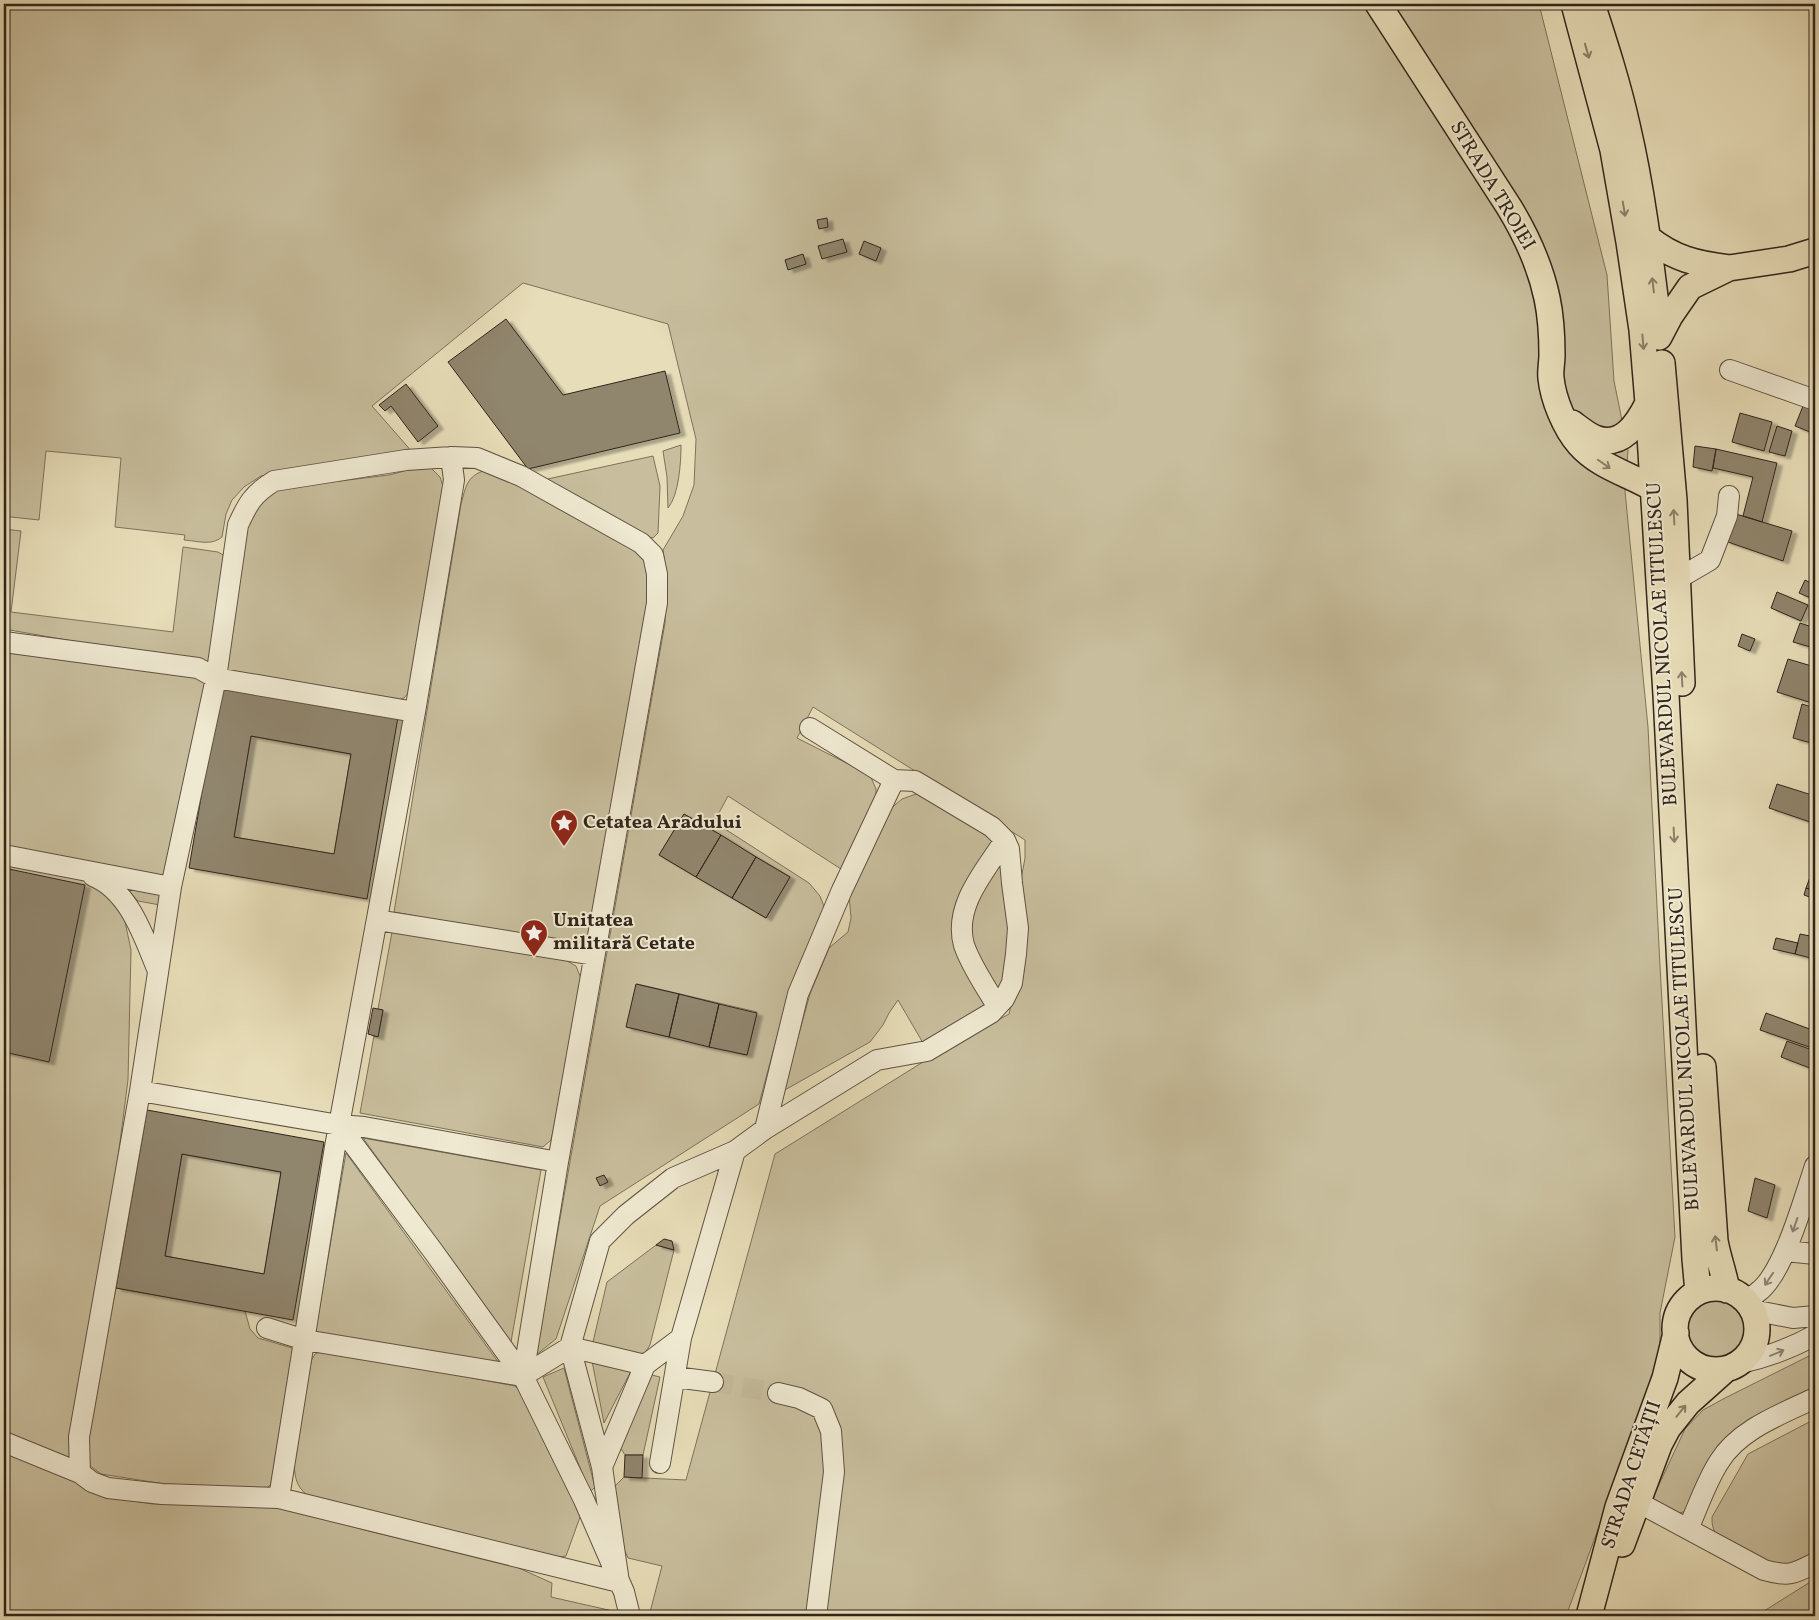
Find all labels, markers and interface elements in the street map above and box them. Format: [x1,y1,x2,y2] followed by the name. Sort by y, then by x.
[1583,42,1593,58] one-way arrow
[1442,116,1542,256] street label: STRADA TROIEI
[1619,200,1629,216] one-way arrow
[1648,277,1658,293] one-way arrow
[1639,334,1648,350] one-way arrow
[1597,459,1611,469] one-way arrow
[1641,481,1685,807] street label: BULEVARDUL NICOLAE TITULESCU
[1670,509,1679,525] one-way arrow
[1678,671,1687,687] one-way arrow
[549,808,579,847] place icon: Cetatea Aradului
[583,809,742,837] place label: Cetatea Aradului
[1669,826,1678,842] one-way arrow
[1663,886,1707,1212] street label: BULEVARDUL NICOLAE TITULESCU
[553,907,695,958] place label: Unitatea militară Cetate
[519,918,549,957] place icon: Unitatea militară Cetate
[1789,1217,1799,1233] one-way arrow
[1711,1235,1721,1251] one-way arrow
[1764,1272,1774,1286] one-way arrow
[1769,1347,1784,1357] one-way arrow
[1595,1397,1669,1553] street label: STRADA CETĂȚII
[1675,1405,1686,1418] one-way arrow

